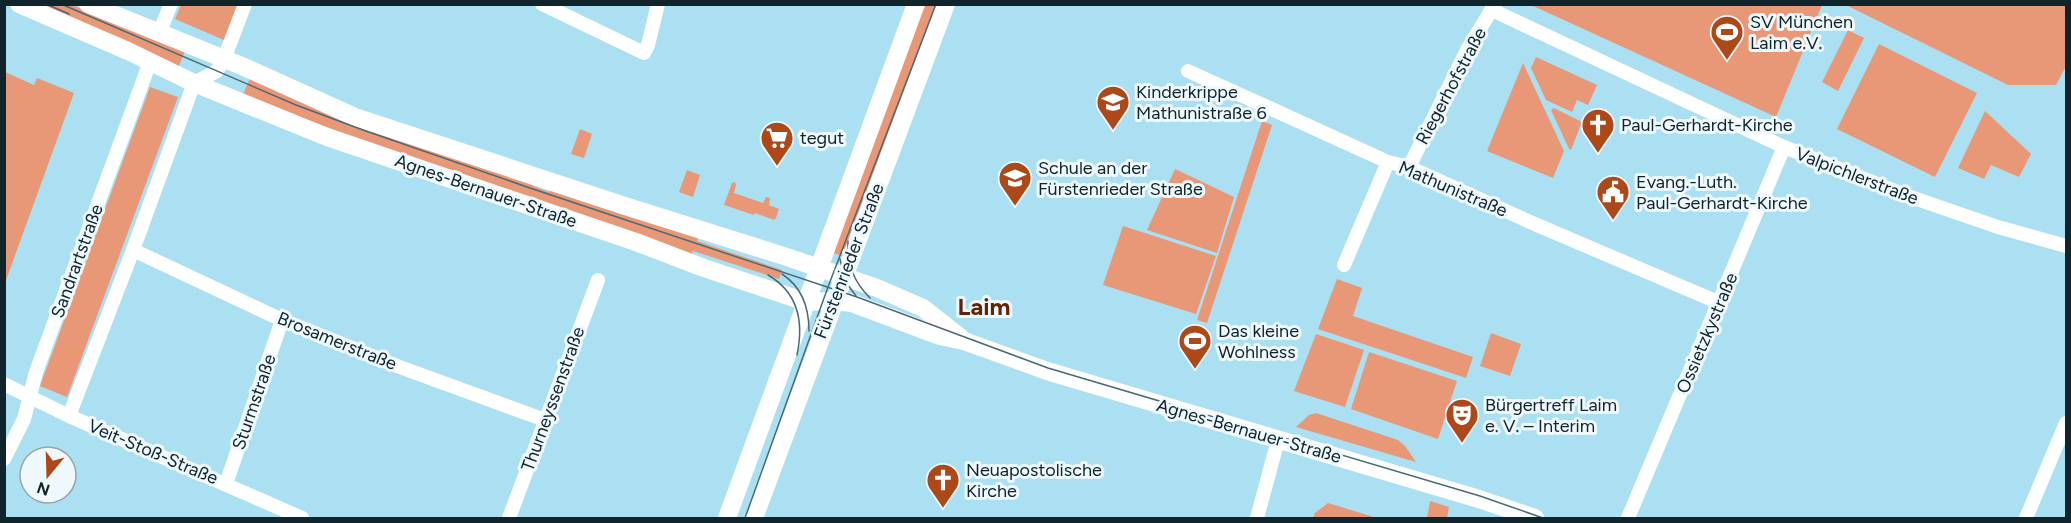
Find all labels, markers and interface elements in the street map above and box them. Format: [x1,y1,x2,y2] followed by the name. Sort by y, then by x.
[1750,11,1853,54] place label: SV München Laim e.V.
[1709,14,1745,61] sports icon: SV München Laim e.V.
[1411,24,1491,148] street label: Riegerhofstraße
[1136,81,1267,124] place label: Kinderkrippe Mathunistraße 6
[1095,84,1131,131] school or university icon: Kinderkrippe Mathunistraße 6
[1580,107,1616,154] church icon: Paul-Gerhardt-Kirche
[1621,114,1793,136] place label: Paul-Gerhardt-Kirche
[759,120,795,167] supermarket icon: tegut
[800,127,844,149] place label: tegut
[1792,142,1922,210] street label: Valpichlerstraße
[392,149,580,233] street label: Agnes-Bernauer-Straße
[1395,156,1511,222] street label: Mathunistraße
[1038,157,1203,200] place label: Schule an der Fürstenrieder Straße
[997,160,1033,207] school or university icon: Schule an der Fürstenrieder Straße
[1636,171,1808,214] place label: Evang.-Luth. Paul-Gerhardt-Kirche
[1595,174,1631,221] public building icon: Evang.-Luth. Paul-Gerhardt-Kirche
[809,180,889,342] street label: Fürstenrieder Straße
[46,201,108,321] street label: Sandrartstraße
[1672,269,1742,397] street label: Ossietzkystraße
[958,292,1010,321] district label: Laim
[274,307,400,375] street label: Brosamerstraße
[1218,320,1299,363] place label: Das kleine Wohlness
[1177,323,1213,370] sports icon: Das kleine Wohlness
[517,324,589,474] street label: Thurneyssenstraße
[227,351,281,453] street label: Sturmstraße
[1154,394,1344,468] street label: Agnes-Bernauer-Straße
[1485,394,1617,437] place label: Bürgertreff Laim e. V. – Interim
[1444,397,1480,444] theatre icon: Bürgertreff Laim e. V. – Interim
[85,415,221,489] street label: Veit-Stoß-Straße
[18,445,78,505] north arrow
[966,459,1102,502] place label: Neuapostolische Kirche
[925,462,961,509] church icon: Neuapostolische Kirche
[34,478,52,500] text: N

